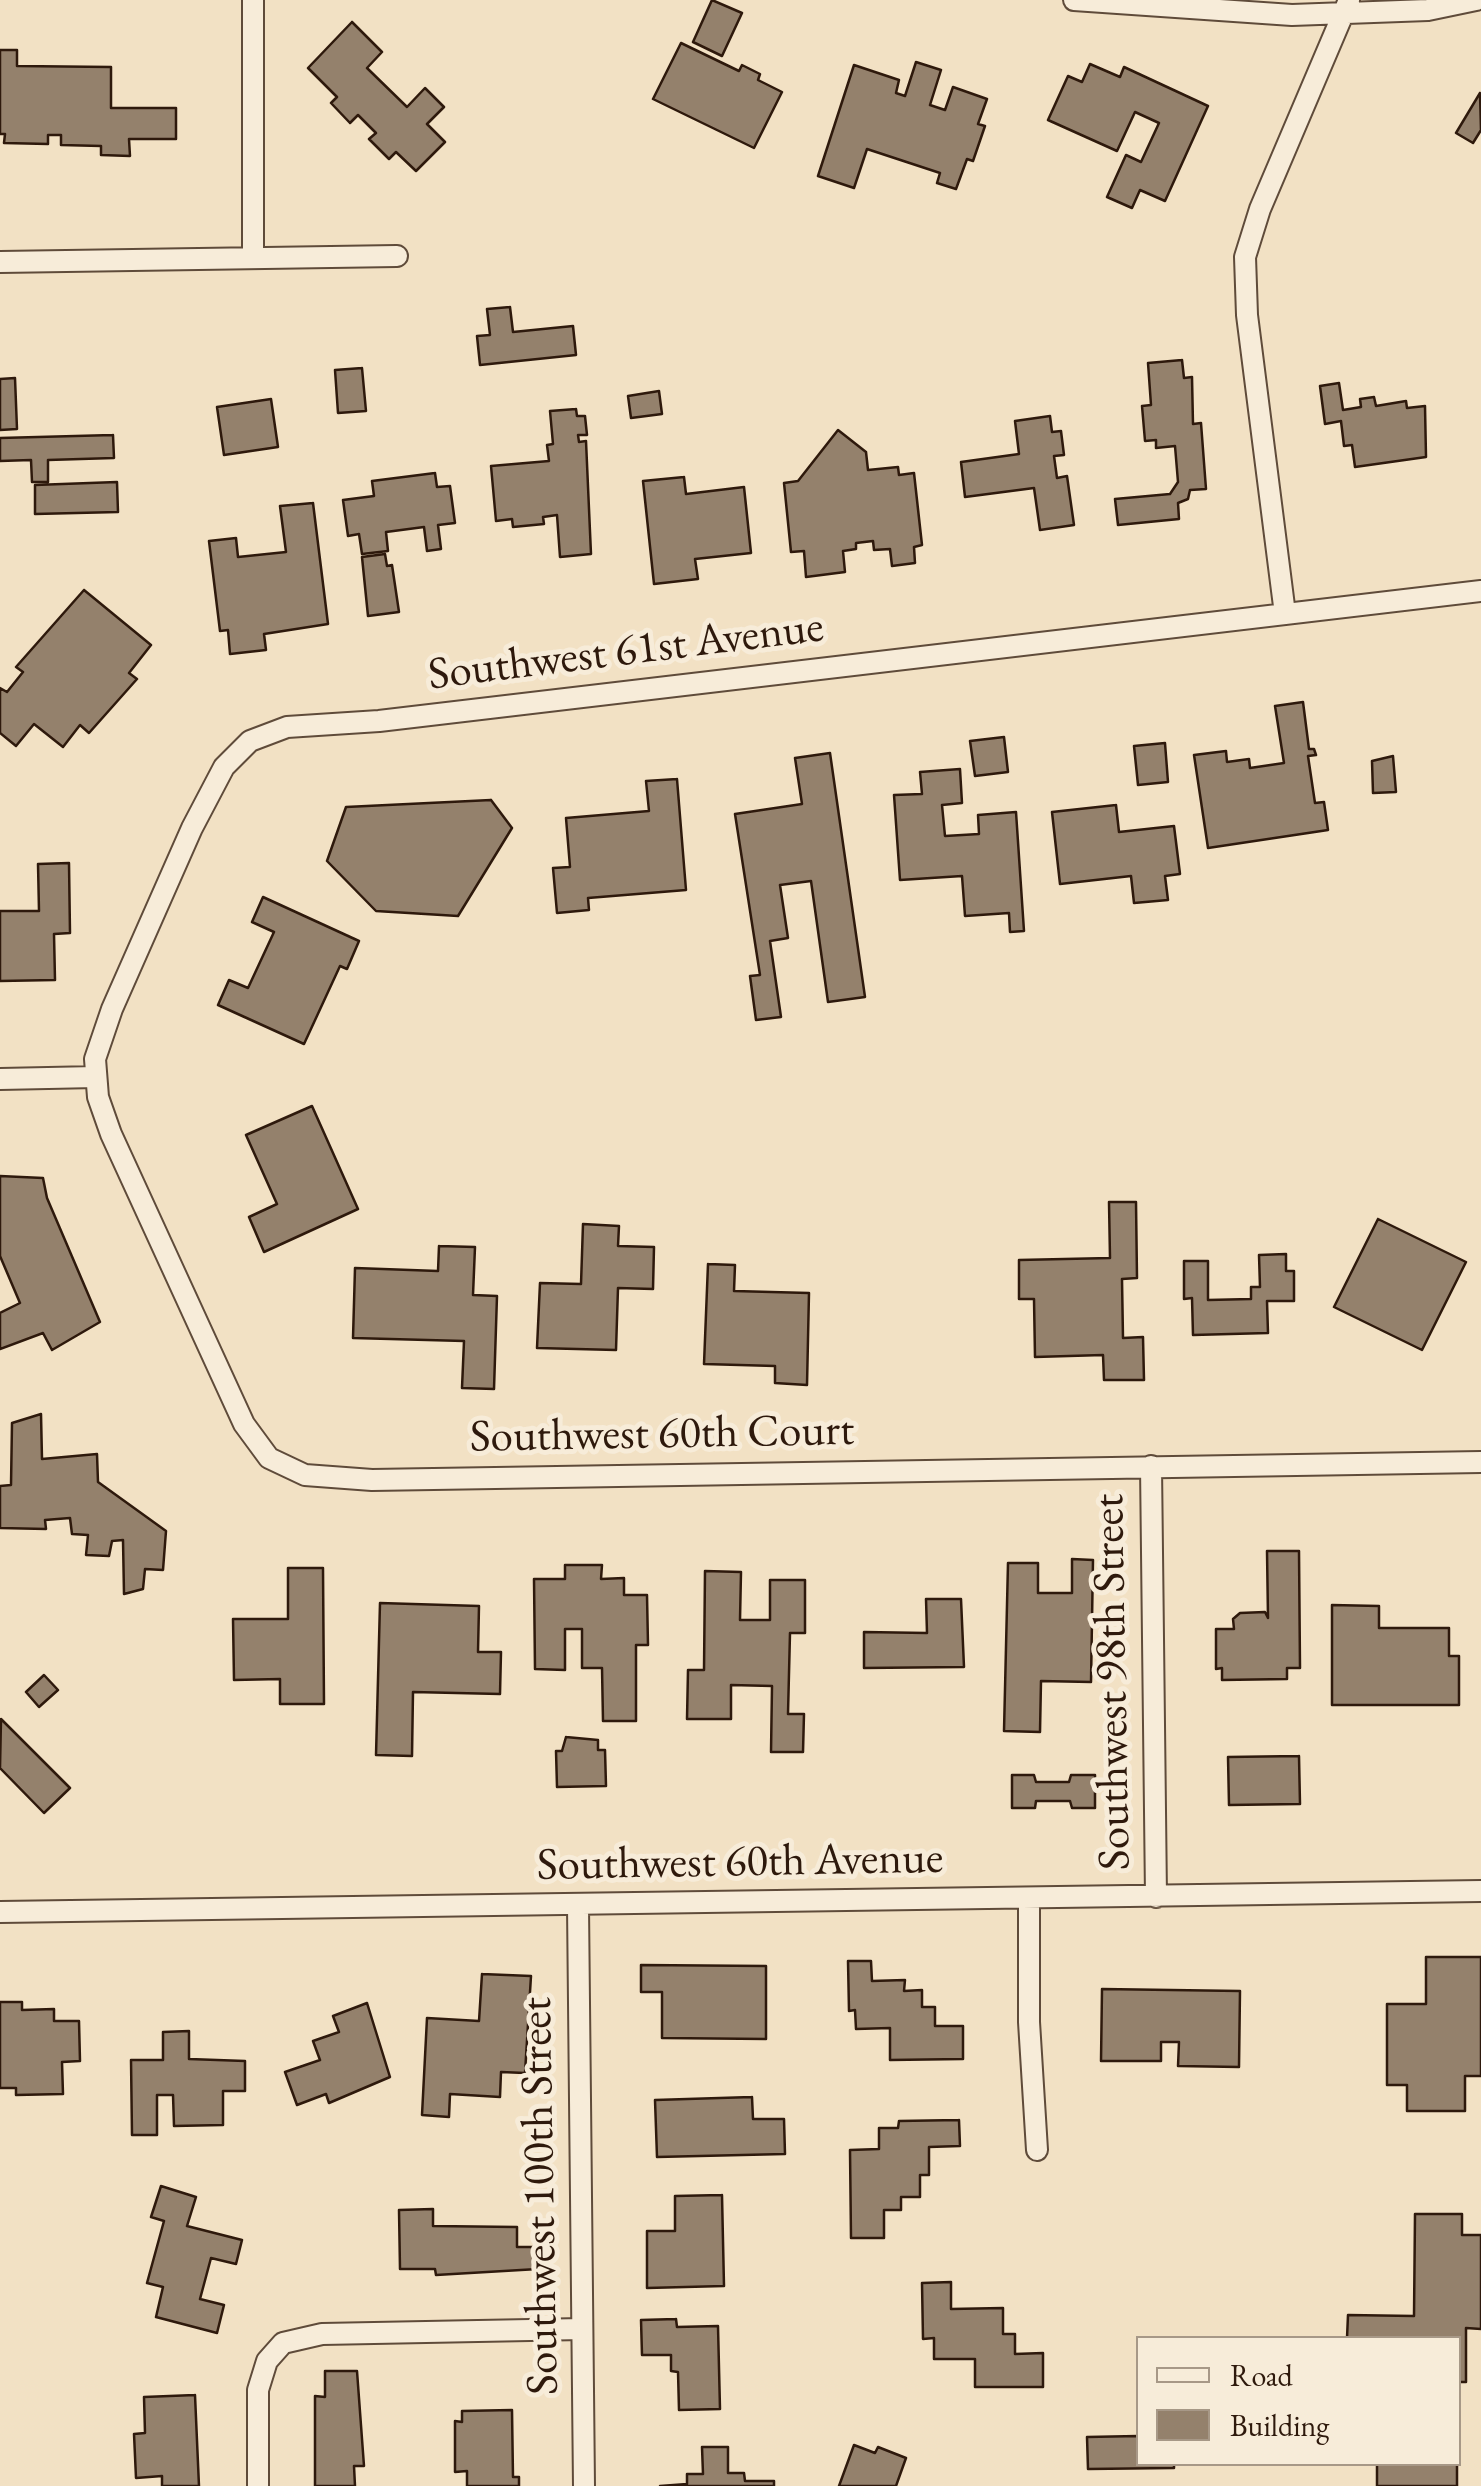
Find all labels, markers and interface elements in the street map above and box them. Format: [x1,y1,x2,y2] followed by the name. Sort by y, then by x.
[425,601,827,703] street label: Southwest 61st Avenue
[469,1405,855,1465] street label: Southwest 60th Court
[1083,1493,1143,1871] street label: Southwest 98th Street
[536,1832,944,1894] street label: Southwest 60th Avenue
[511,1997,571,2395] street label: Southwest 100th Street
[1136,2336,1461,2466] legend
[1230,2356,1293,2395] text: Road
[1230,2406,1329,2445] text: Building

